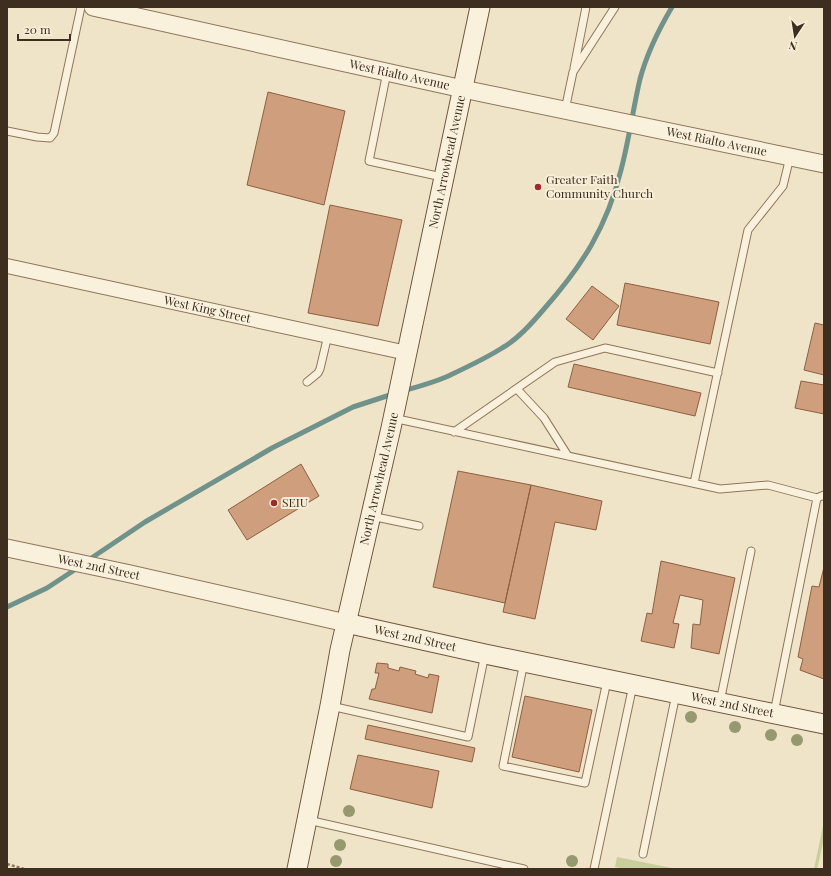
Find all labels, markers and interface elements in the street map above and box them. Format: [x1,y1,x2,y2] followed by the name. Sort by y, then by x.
[18,16,70,42] scale bar
[775,16,815,56] north arrow
[24,21,51,37] text: 20 m
[787,38,798,54] text: N
[347,55,451,93] street label: West Rialto Avenue
[424,94,468,230] street label: North Arrowhead Avenue
[664,122,769,159] street label: West Rialto Avenue
[546,171,653,201] place label: Greater Faith Community Church
[533,182,543,192] marker: Greater Faith Community Church
[162,291,253,326] street label: West King Street
[355,411,401,546] street label: North Arrowhead Avenue
[282,494,308,510] place label: SEIU
[269,498,279,508] marker: SEIU
[56,550,143,583] street label: West 2nd Street
[372,620,459,655] street label: West 2nd Street
[689,688,776,721] street label: West 2nd Street

